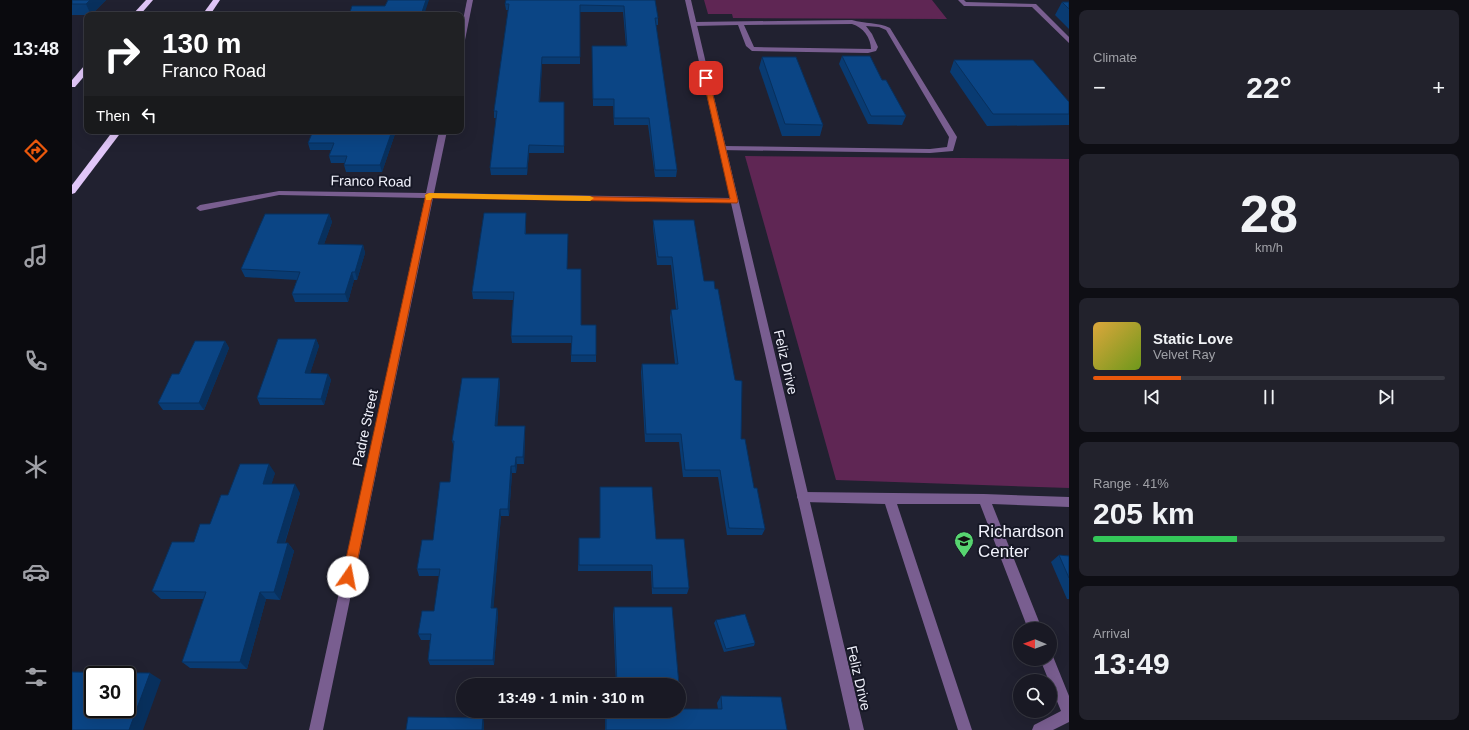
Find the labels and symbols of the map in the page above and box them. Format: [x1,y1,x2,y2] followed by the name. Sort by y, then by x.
[689,61,723,95] pin
[330,172,412,190] street label: Franco Road
[771,328,801,396] street label: Feliz Drive
[349,388,381,468] street label: Padre Street
[978,522,1064,561] place label: Richardson Center
[953,530,975,558] school or university icon: Richardson Center
[327,556,369,598] position arrow
[1013,622,1057,666] north arrow
[844,644,874,712] street label: Feliz Drive
[84,666,136,718] speed limit sign: 30

